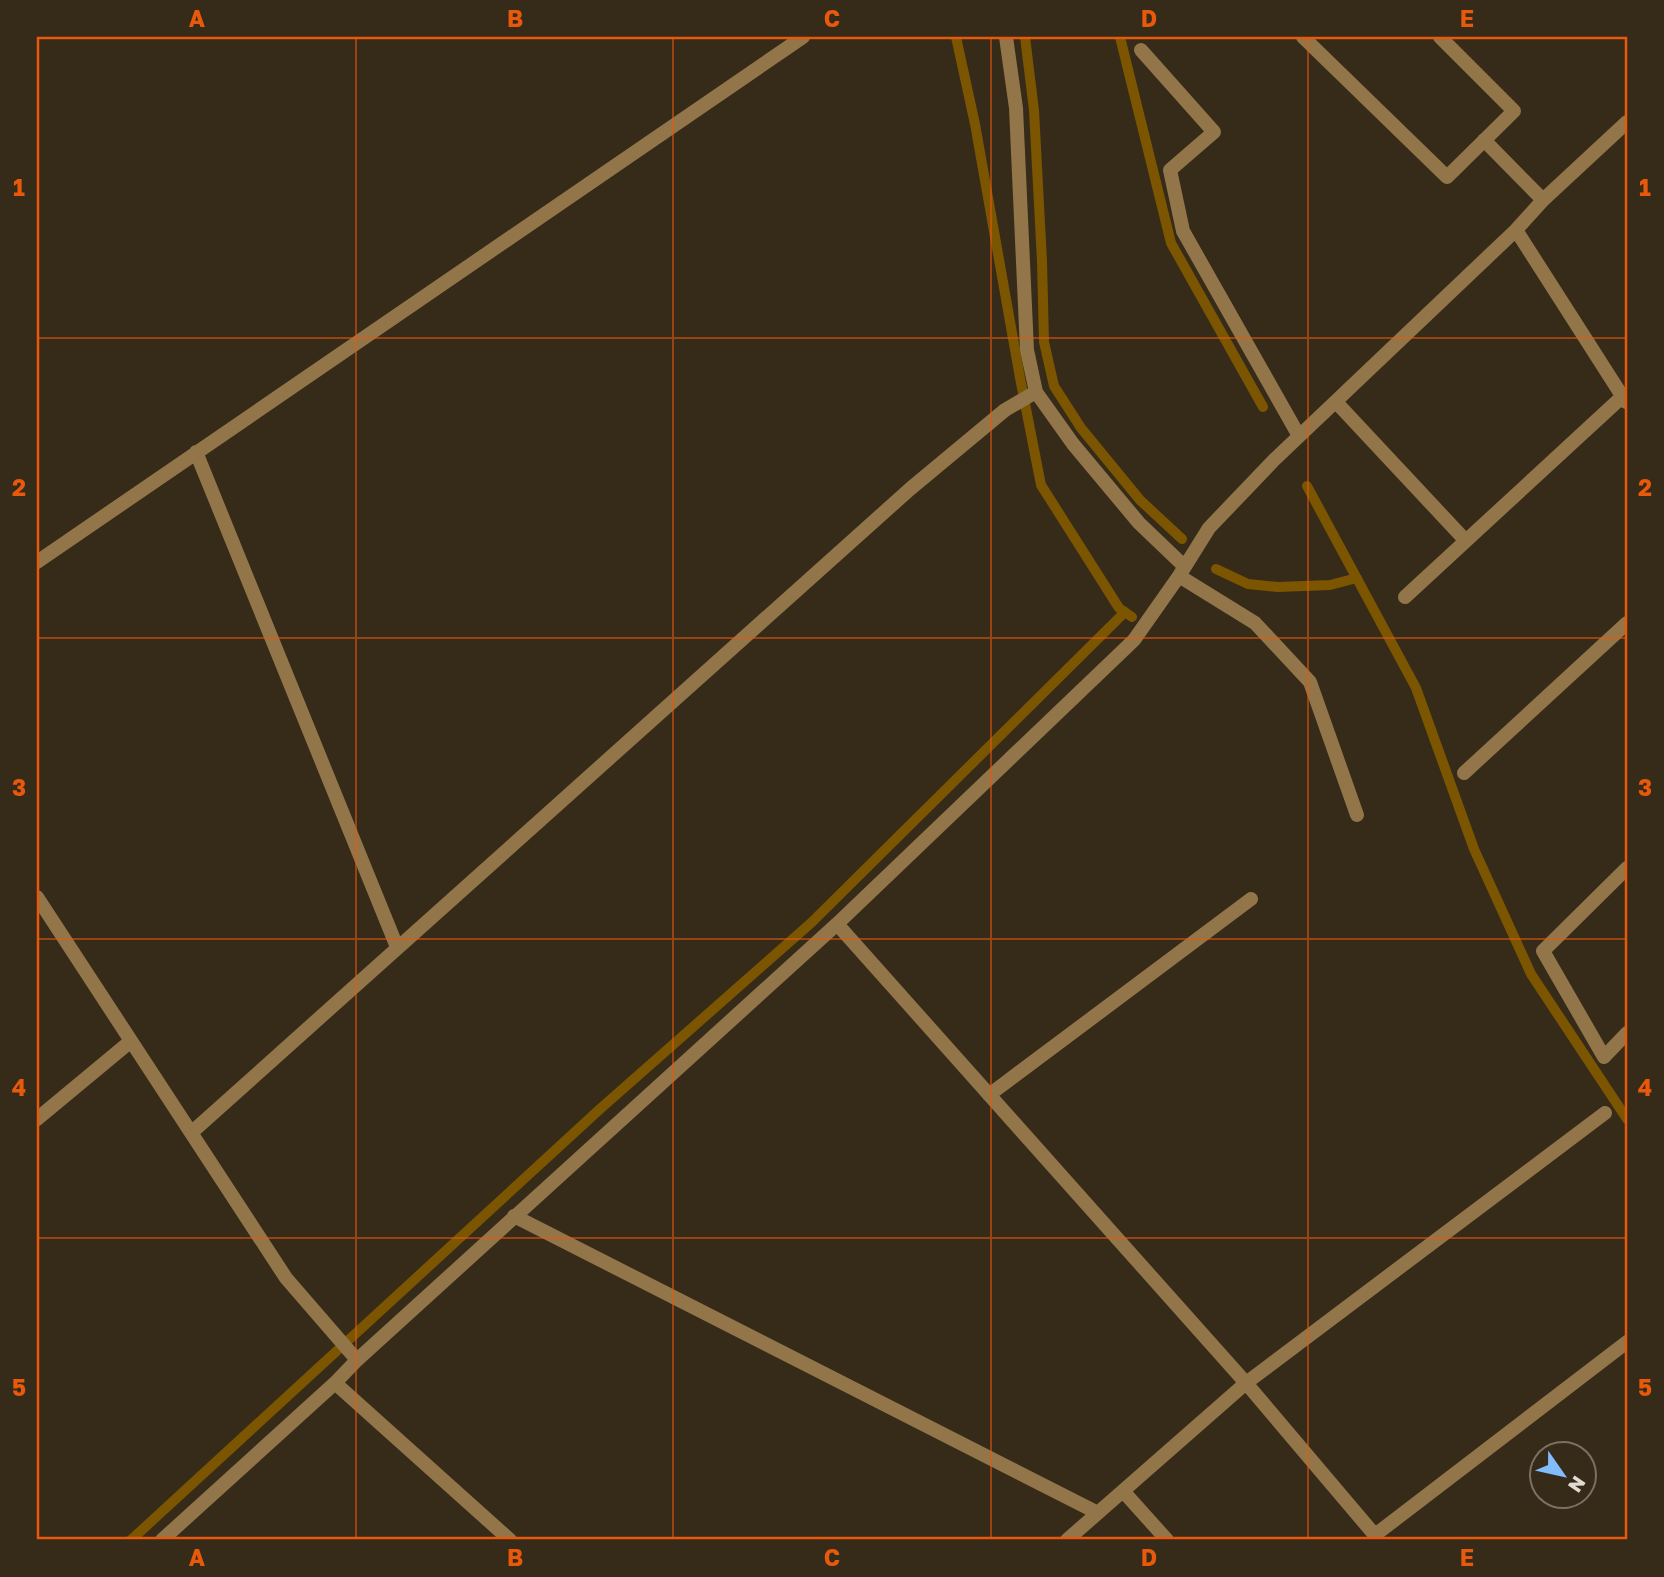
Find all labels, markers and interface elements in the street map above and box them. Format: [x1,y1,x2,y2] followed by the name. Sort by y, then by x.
[189,4,206,32] text: A
[507,4,523,32] text: B
[824,4,840,32] text: C
[1141,4,1157,32] text: D
[1460,4,1474,32] text: E
[13,173,25,201] text: 1
[1639,173,1651,201] text: 1
[12,473,26,501] text: 2
[1638,473,1652,501] text: 2
[12,773,26,801] text: 3
[1638,773,1652,801] text: 3
[12,1073,26,1101] text: 4
[1638,1073,1652,1101] text: 4
[12,1373,26,1401] text: 5
[1638,1373,1652,1401] text: 5
[1528,1440,1598,1510] north arrow
[1564,1472,1591,1497] text: N
[189,1543,206,1571] text: A
[507,1543,523,1571] text: B
[824,1543,840,1571] text: C
[1141,1543,1157,1571] text: D
[1460,1543,1474,1571] text: E

